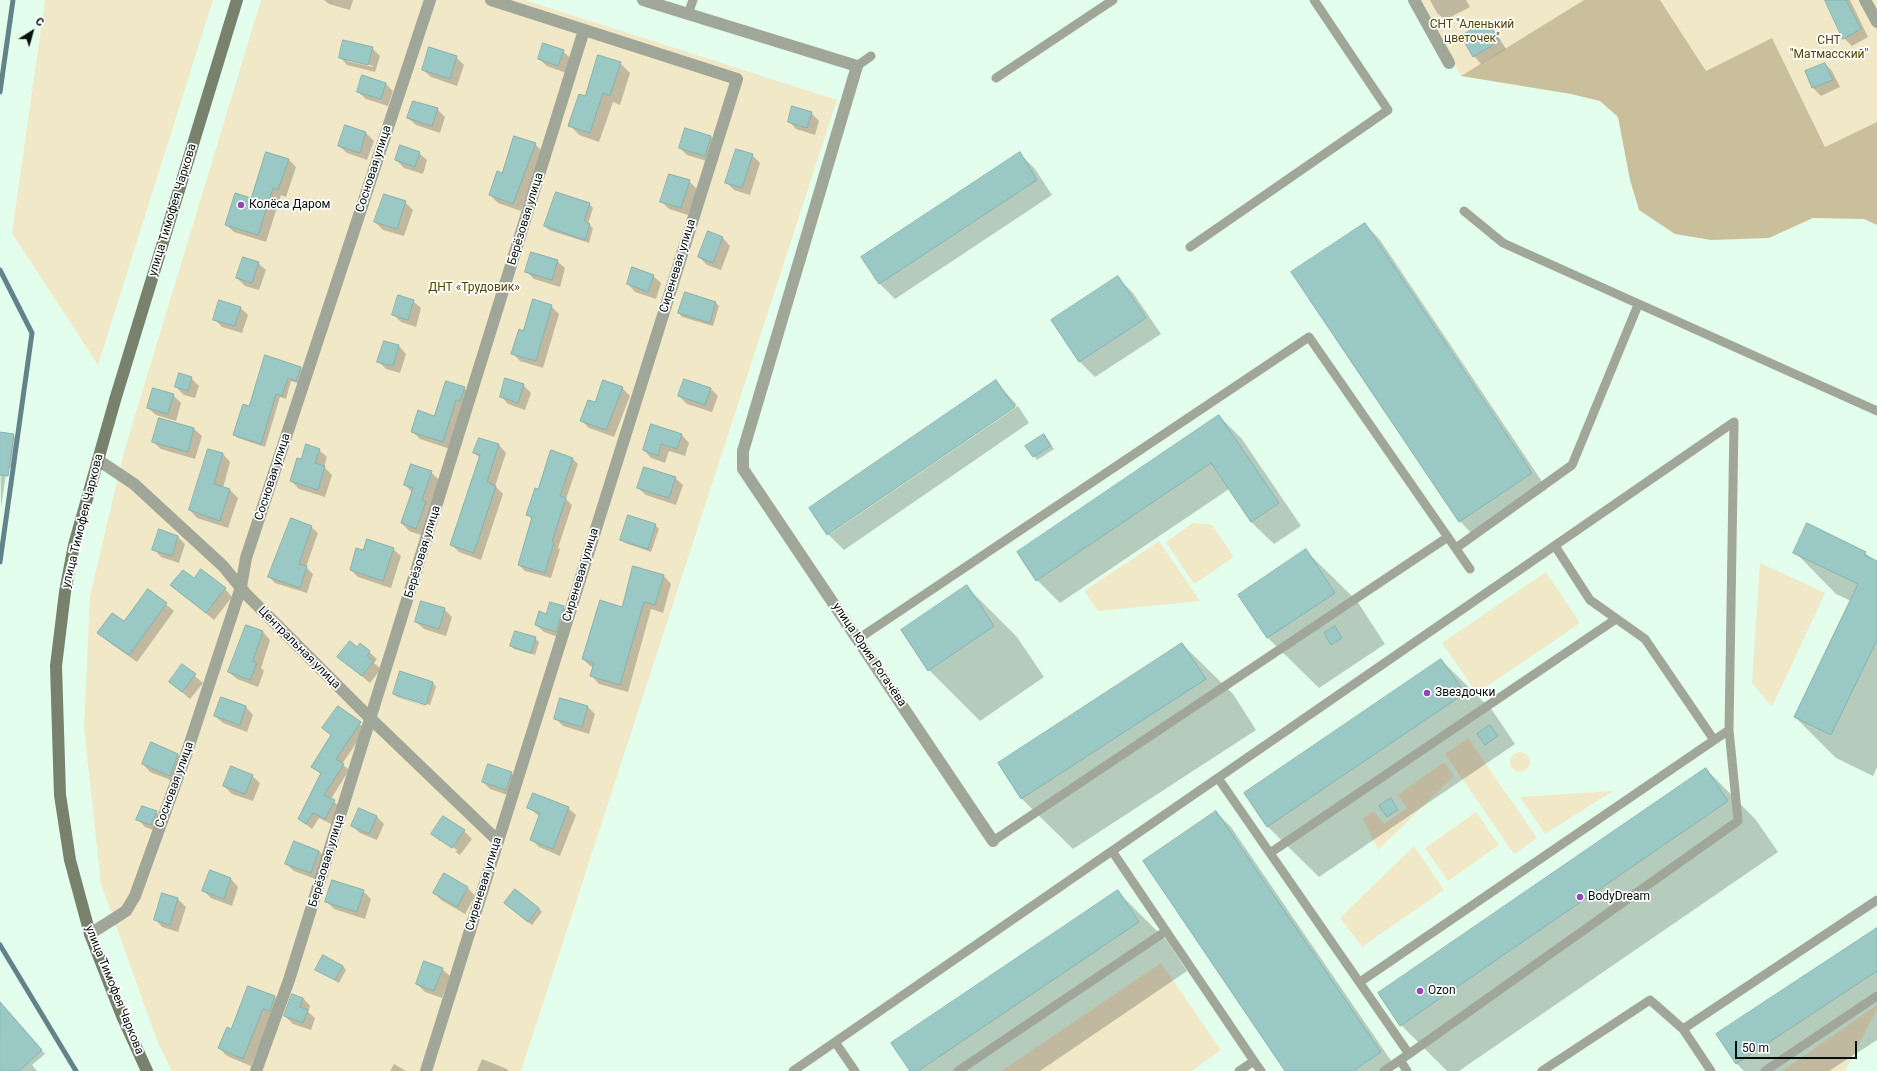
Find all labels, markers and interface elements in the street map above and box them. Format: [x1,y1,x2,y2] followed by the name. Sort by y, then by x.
[12,12,52,52] north arrow
[33,15,46,29] text: С
[1430,18,1514,46] park label: СНТ "Аленький цветочек"
[1790,34,1868,62] park label: СНТ "Матмасский"
[353,124,395,214] street label: Сосновая улица
[146,142,200,278] street label: улица Тимофея Чаркова
[505,171,547,267] street label: Берёзовая улица
[249,198,330,212] place label: Колёса Даром
[236,200,246,210] marker: Колёса Даром
[657,218,699,314] street label: Сиреневая улица
[428,281,520,295] park label: ДНТ «Трудовик»
[252,432,294,522] street label: Сосновая улица
[59,452,107,590] street label: улица Тимофея Чаркова
[402,504,444,600] street label: Берёзовая улица
[560,527,602,623] street label: Сиреневая улица
[829,600,909,710] street label: улица Юрия Рогачёва
[255,604,343,692] street label: Центральная улица
[1435,686,1495,700] place label: Звездочки
[1422,688,1432,698] marker: Звездочки
[153,740,197,830] street label: Сосновая улица
[306,813,348,909] street label: Берёзовая улица
[463,836,505,932] street label: Сиреневая улица
[1588,890,1650,904] place label: BodyDream
[1575,892,1585,902] marker: BodyDream
[82,923,146,1057] street label: улица Тимофея Чаркова
[1428,984,1456,998] place label: Ozon
[1415,986,1425,996] marker: Ozon
[1737,1033,1859,1059] scale bar
[1742,1041,1769,1055] text: 50 m

